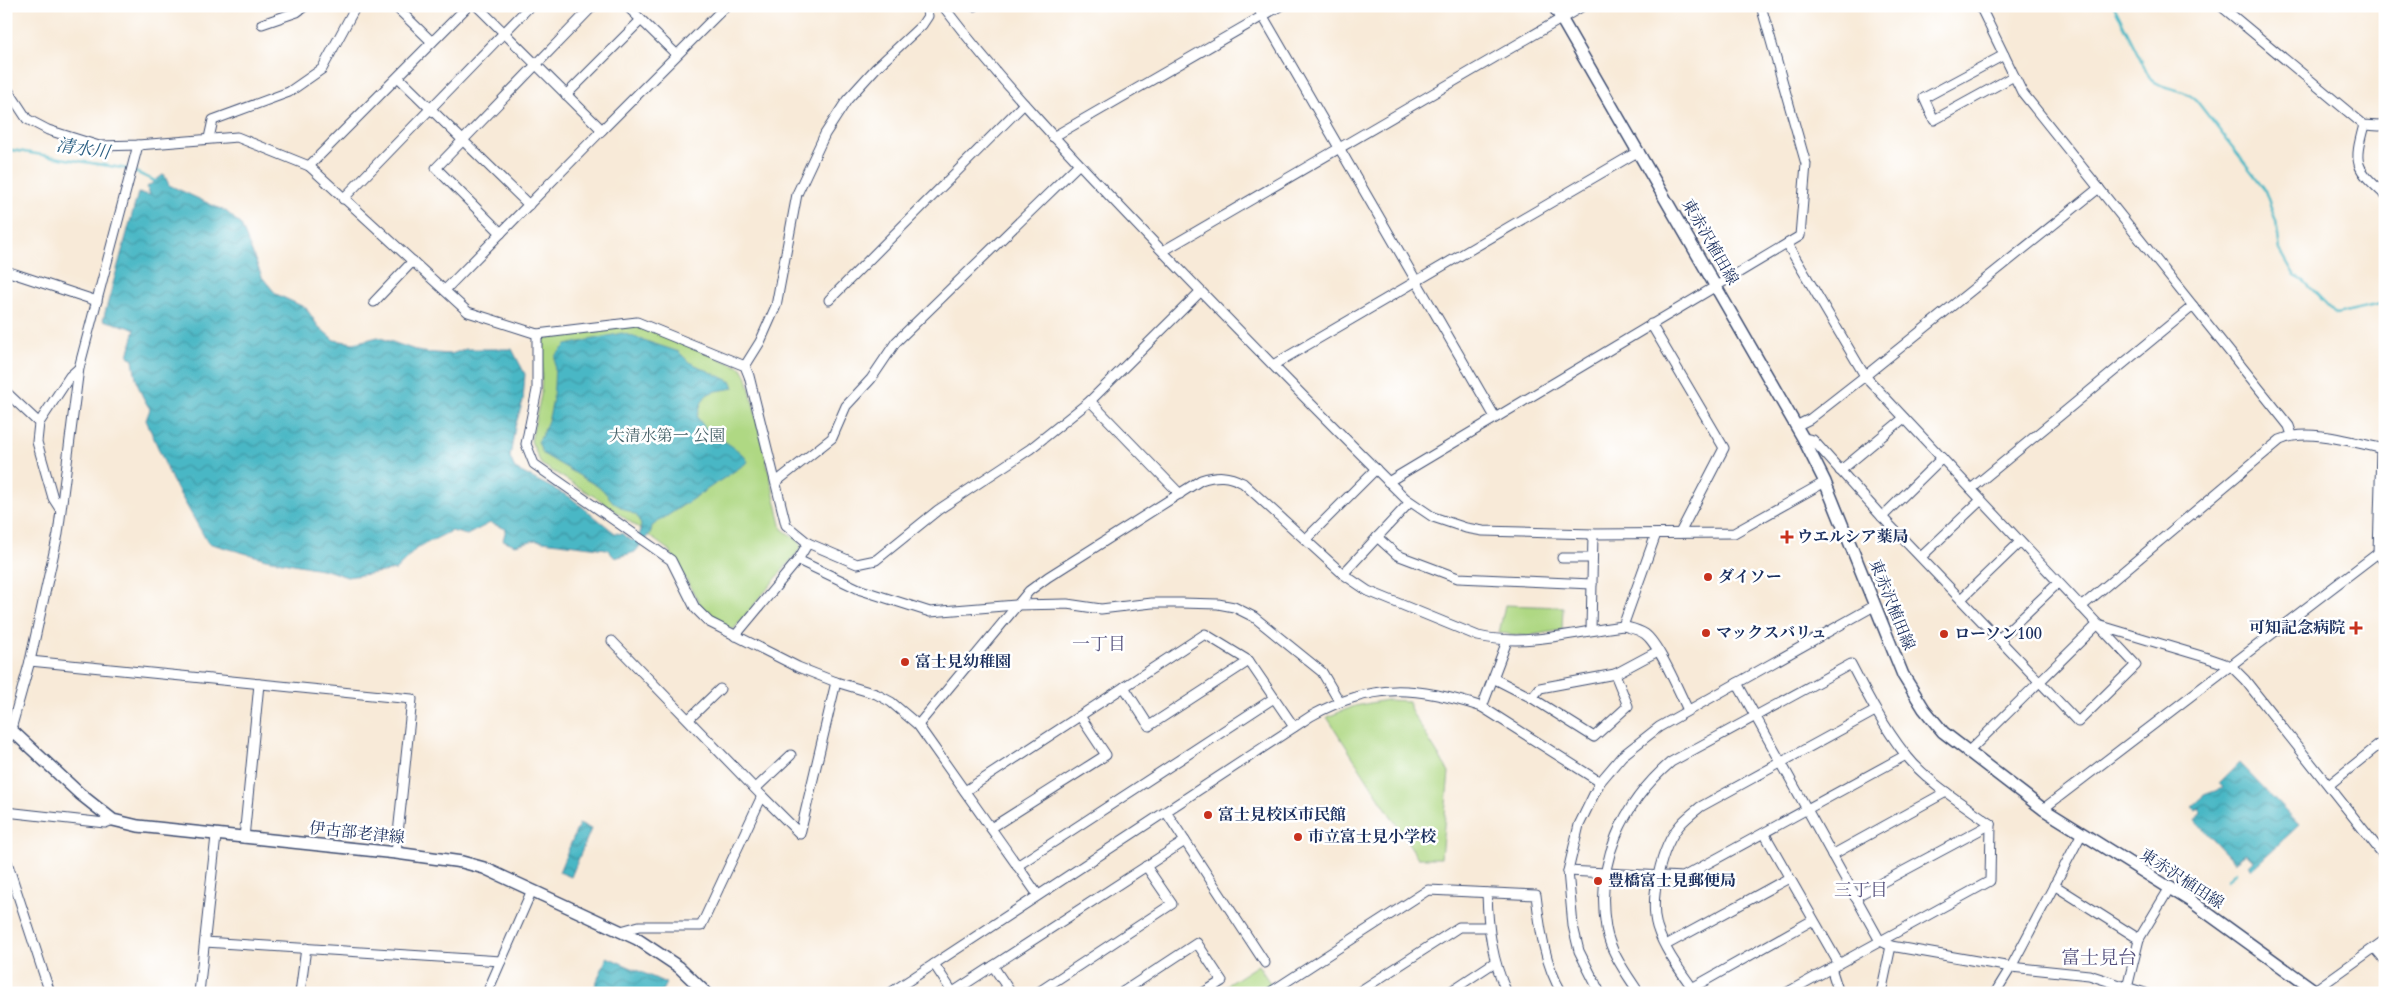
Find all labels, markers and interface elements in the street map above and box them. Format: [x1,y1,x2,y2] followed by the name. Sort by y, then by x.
[54,132,114,166] water label: 清水川
[1676,195,1744,289] street label: 東赤沢植田線
[609,425,725,447] park label: 大清水第一 公園
[1797,526,1909,548] place label: ウエルシア薬局
[1781,531,1793,543] marker: ウエルシア薬局
[1864,556,1920,654] street label: 東赤沢植田線
[1718,566,1782,588] place label: ダイソー
[1702,571,1714,583] marker: ダイソー
[2249,617,2345,639] place label: 可知記念病院
[2349,621,2363,635] marker: 可知記念病院
[1716,622,1827,644] place label: マックスバリュ
[1954,623,2042,645] place label: ローソン100
[1700,627,1712,639] marker: マックスバリュ
[1938,628,1950,640] marker: ローソン100
[1072,632,1126,657] district label: 一丁目
[915,651,1011,673] place label: 富士見幼稚園
[899,656,911,668] marker: 富士見幼稚園
[1218,804,1346,826] place label: 富士見校区市民館
[1202,809,1214,821] marker: 富士見校区市民館
[308,817,406,849] street label: 伊古部老津線
[1308,826,1437,848] place label: 市立富士見小学校
[1292,831,1304,843] marker: 市立富士見小学校
[2136,844,2228,914] street label: 東赤沢植田線
[1608,870,1736,892] place label: 豊橋富士見郵便局
[1592,875,1604,887] marker: 豊橋富士見郵便局
[1834,878,1888,903] district label: 三丁目
[2061,945,2137,971] district label: 富士見台

